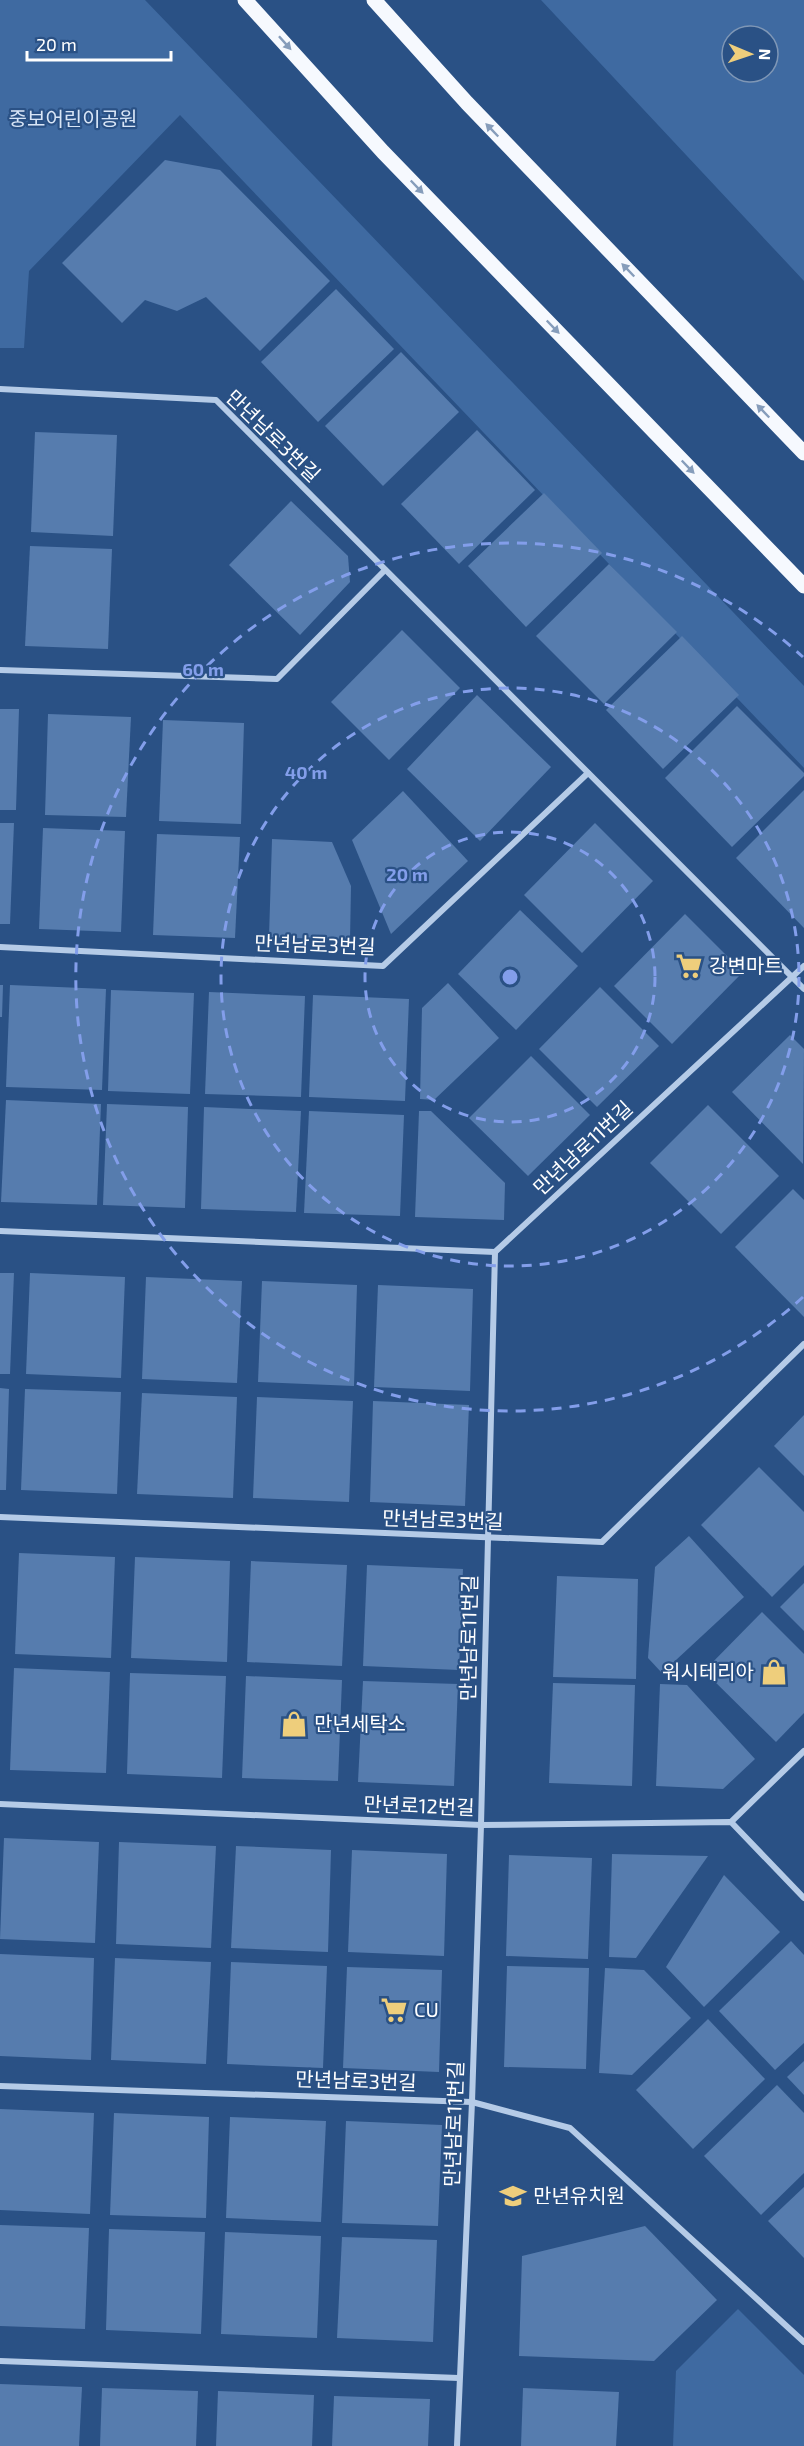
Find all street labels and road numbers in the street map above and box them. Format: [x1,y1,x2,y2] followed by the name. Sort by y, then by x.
[222,384,326,486] street label: 만년남로3번길
[254,930,376,958] street label: 만년남로3번길
[528,1095,637,1199] street label: 만년남로11번길
[382,1505,504,1533] street label: 만년남로3번길
[455,1575,481,1701] street label: 만년남로11번길
[363,1791,475,1819] street label: 만년로12번길
[439,2060,467,2188] street label: 만년남로11번길
[295,2066,417,2094] street label: 만년남로3번길

